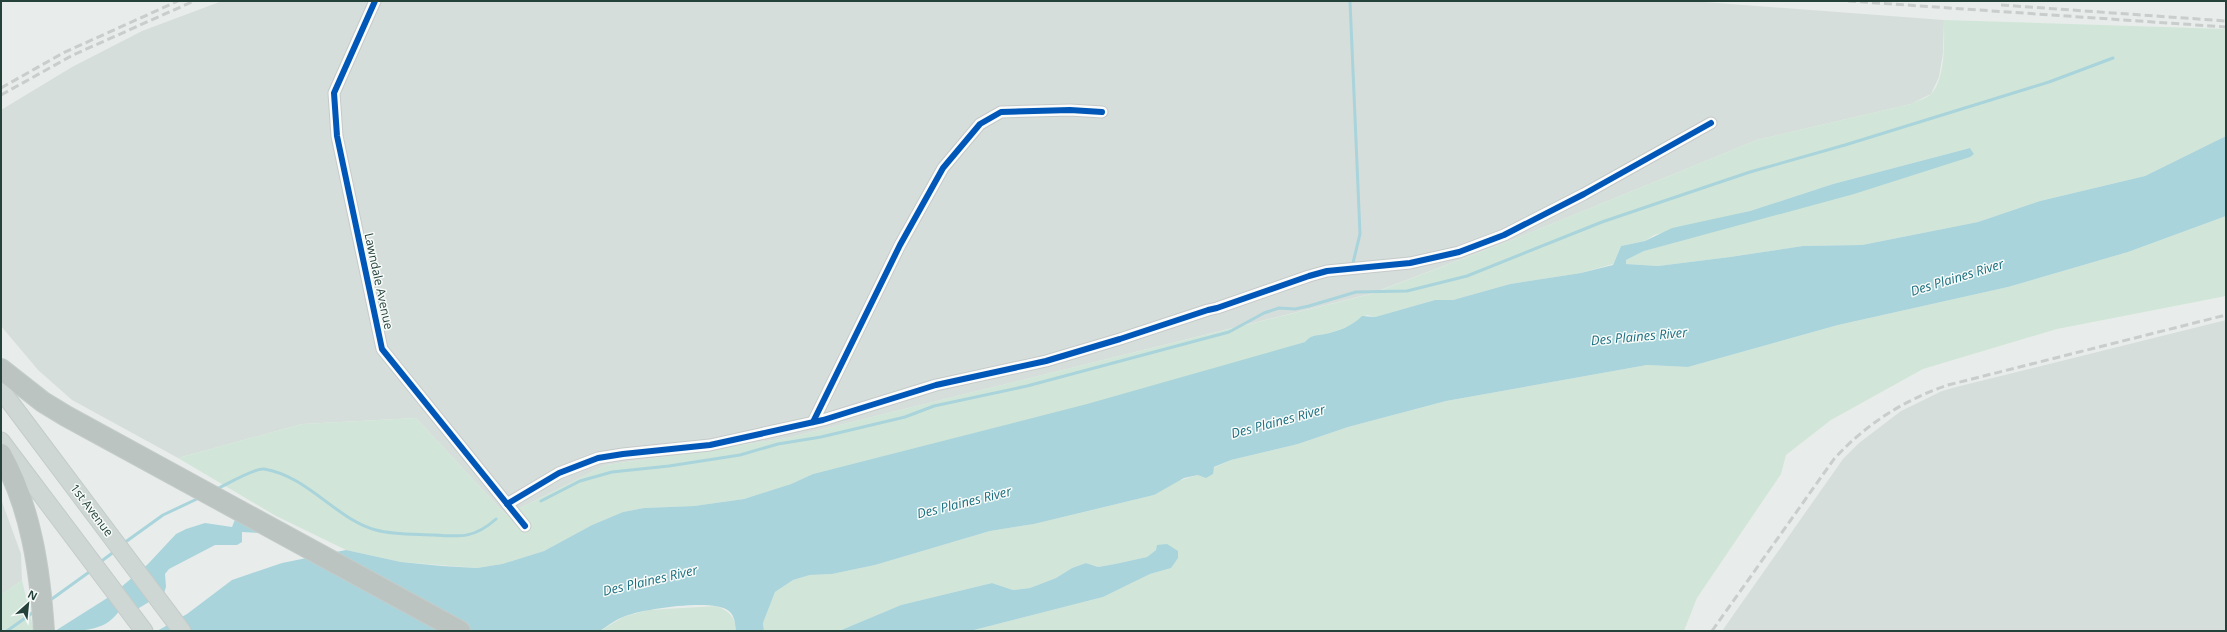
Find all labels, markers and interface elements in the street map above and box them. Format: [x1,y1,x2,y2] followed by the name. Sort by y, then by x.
[360,231,398,331] street label: Lawndale Avenue
[1908,254,2007,300] water label: Des Plaines River
[1590,323,1689,349] water label: Des Plaines River
[1229,400,1328,442] water label: Des Plaines River
[67,480,118,540] street label: 1st Avenue
[915,481,1014,522] water label: Des Plaines River
[601,560,700,600] water label: Des Plaines River
[8,584,48,624] north arrow
[25,586,40,603] text: N

